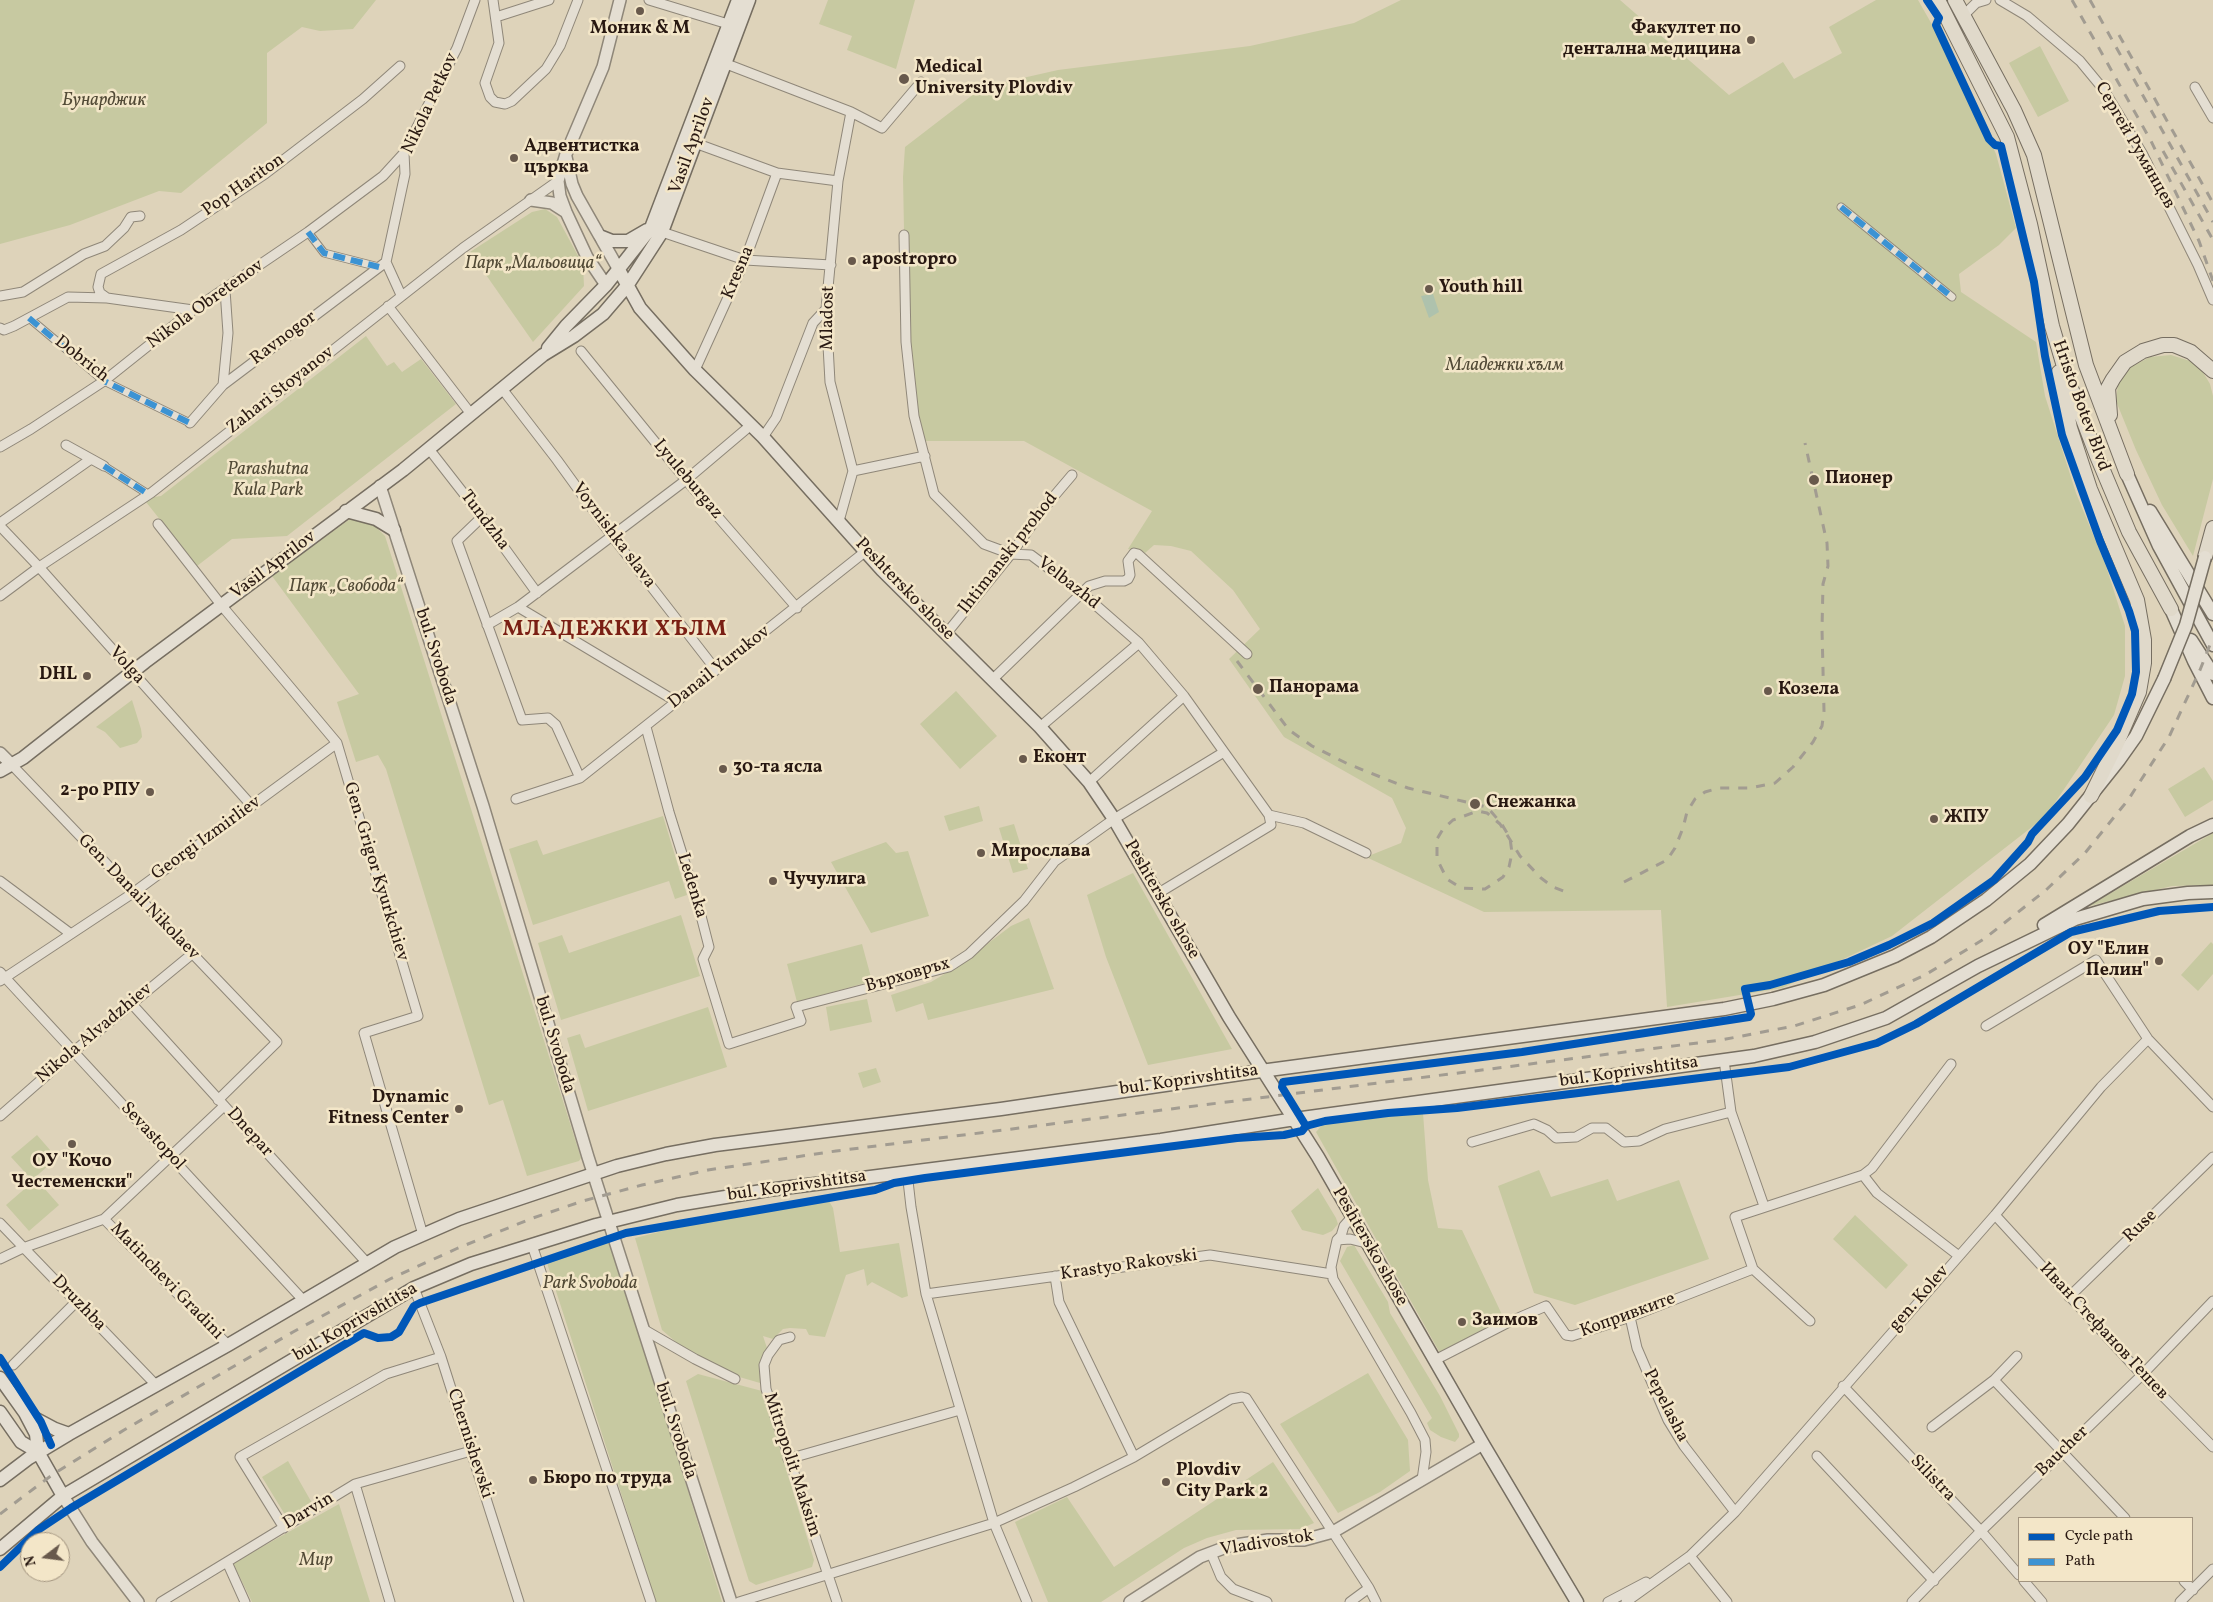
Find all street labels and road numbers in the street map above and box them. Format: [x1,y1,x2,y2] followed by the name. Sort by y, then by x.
[398,50,464,158] street label: Nikola Petkov
[2089,79,2179,213] street label: Сергей Румянцев
[666,95,720,197] street label: Vasil Aprilov
[199,150,289,222] street label: Pop Hariton
[718,243,760,303] street label: Kresna
[143,255,269,355] street label: Nikola Obretenov
[818,285,840,351] street label: Mladost
[247,307,321,371] street label: Ravnogor
[49,332,113,388] street label: Dobrich
[2046,337,2114,475] street label: Hristo Botev Blvd
[223,342,339,440] street label: Zahari Stoyanov
[647,436,727,524] street label: Lyuleburgaz
[566,479,660,593] street label: Voynishka slava
[454,487,514,555] street label: Tundzha
[955,489,1063,619] street label: Ihtimanski prohod
[227,527,321,605] street label: Vasil Aprilov
[850,534,958,646] street label: Peshtersko shose
[1032,553,1104,615] street label: Velbazhd
[409,606,461,708] street label: bul. Svoboda
[665,622,775,714] street label: Danail Yurukov
[103,643,149,689] street label: Volga
[338,780,412,964] street label: Gen. Grigor Kyurkchiev
[148,792,266,886] street label: Georgi Izmirliev
[72,831,204,965] street label: Gen. Danail Nikolaev
[1118,837,1204,963] street label: Peshtersko shose
[671,851,711,921] street label: Ledenka
[863,954,953,998] street label: Върховръх
[32,979,158,1089] street label: Nikola Alvadzhiev
[529,994,579,1096] street label: bul. Svoboda
[1558,1053,1700,1093] street label: bul. Koprivshtitsa
[1118,1061,1260,1101] street label: bul. Koprivshtitsa
[115,1098,189,1176] street label: Sevastopol
[221,1104,277,1162] street label: Dnepar
[726,1167,868,1207] street label: bul. Koprivshtitsa
[1326,1184,1412,1310] street label: Peshtersko shose
[2120,1206,2162,1248] street label: Ruse
[105,1219,227,1345] street label: Matinchevi Gradini
[1059,1246,1199,1286] street label: Krastyo Rakovski
[2034,1259,2172,1405] street label: Иван Стефанов Гешев
[1885,1262,1955,1336] street label: gen. Kolev
[46,1272,110,1336] street label: Druzhba
[290,1279,422,1367] street label: bul. Koprivshtitsa
[1577,1289,1679,1343] street label: Копривките
[1637,1366,1693,1446] street label: Pepelasha
[649,1380,701,1482] street label: bul. Svoboda
[441,1386,497,1502] street label: Chernishevski
[757,1390,825,1540] street label: Mitropolit Maksim
[2032,1422,2094,1482] street label: Baucher
[1905,1451,1959,1507] street label: Silistra
[280,1488,338,1536] street label: Darvin
[1219,1526,1315,1562] street label: Vladivostok

